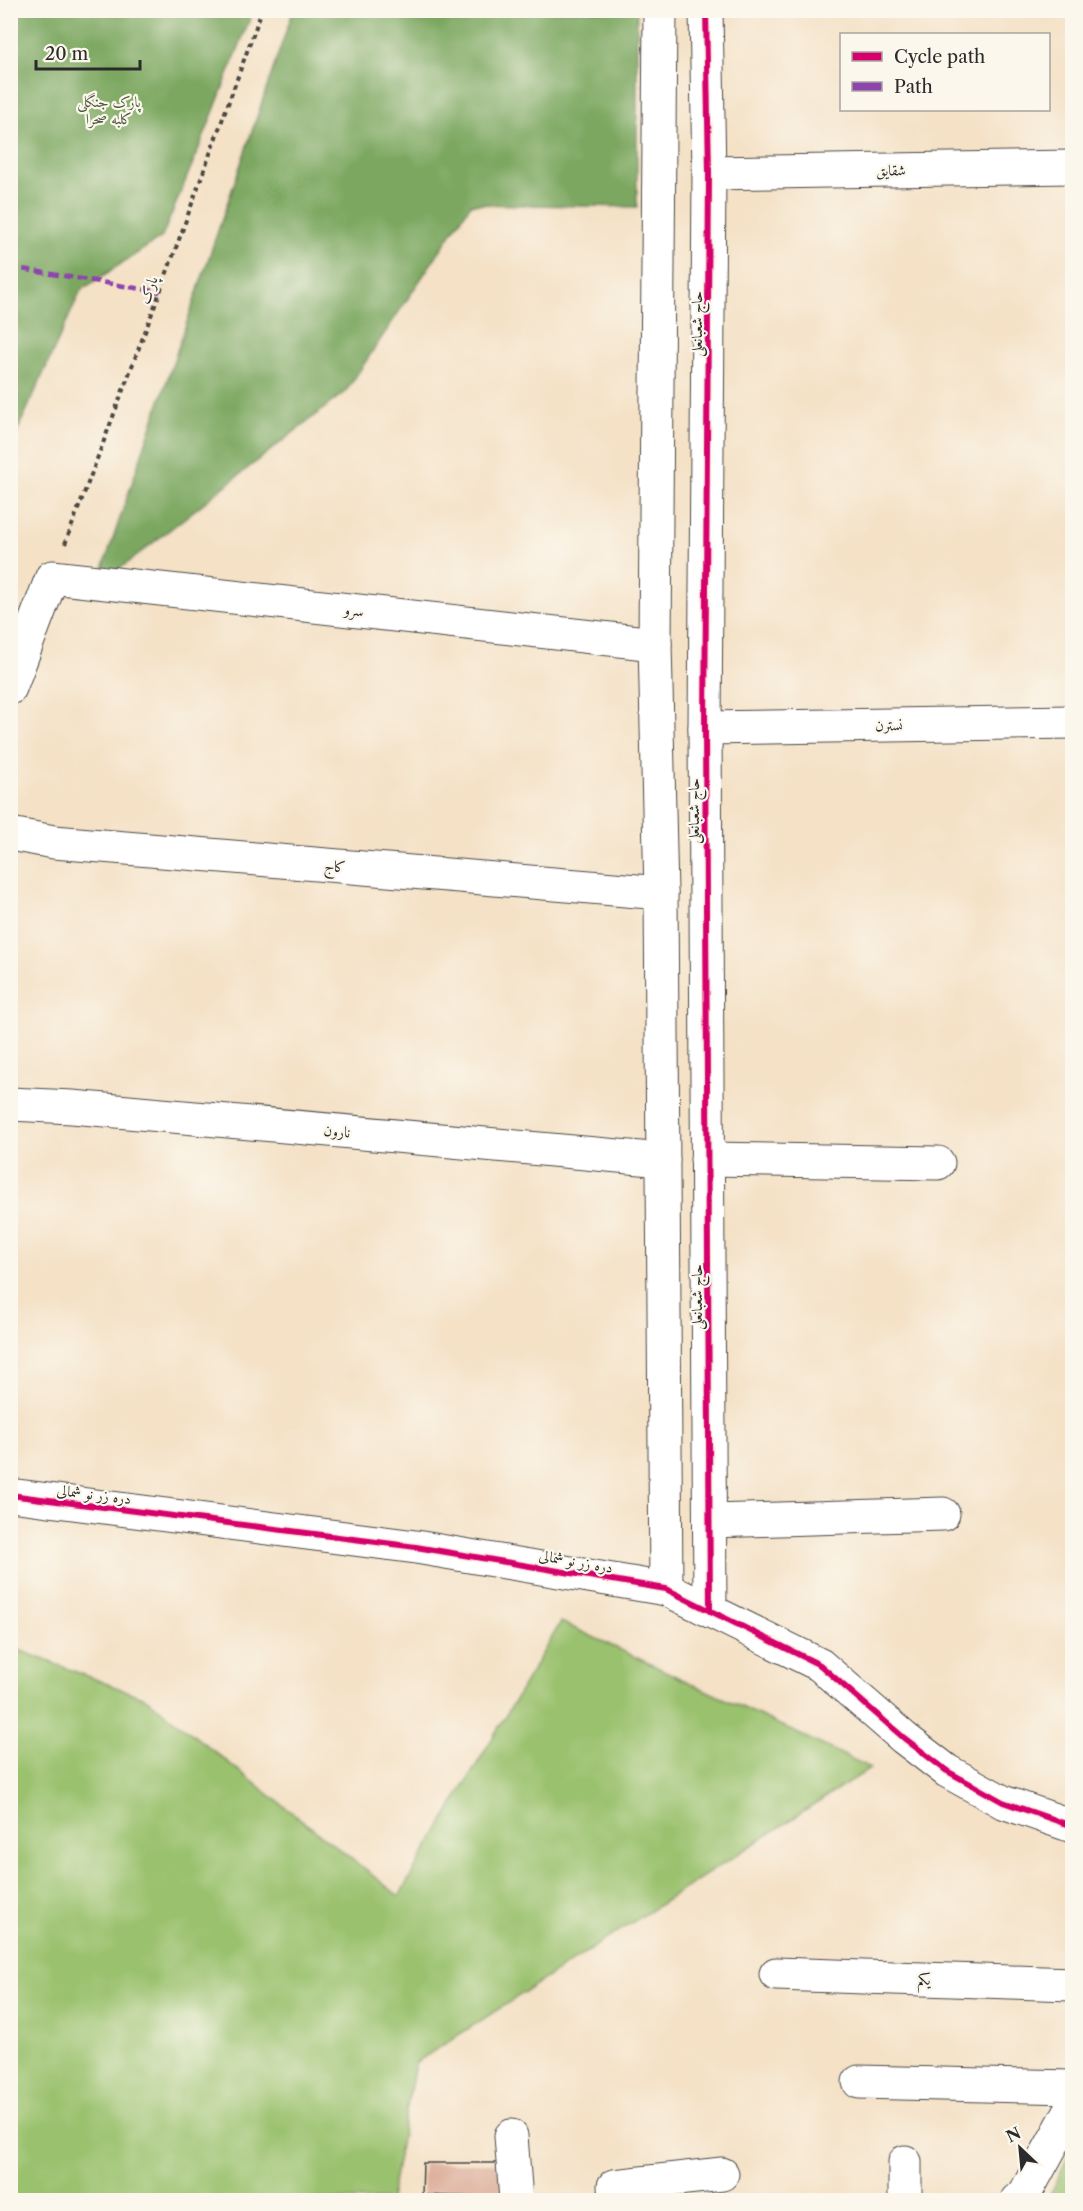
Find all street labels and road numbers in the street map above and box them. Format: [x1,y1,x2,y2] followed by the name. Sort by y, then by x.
[876,160,906,180] street label: شقایق
[134,272,164,307] street label: پارک
[687,291,710,357] street label: حاج شعبانعلی
[341,599,365,621] street label: سرو
[875,715,903,735] street label: نسترن
[684,778,707,844] street label: حاج شعبانعلی
[323,856,347,880] street label: کاج
[323,1120,351,1142] street label: نارون
[687,1264,710,1330] street label: حاج شعبانعلی
[56,1480,132,1508] street label: دره زر نو شمالی
[537,1545,615,1577] street label: دره زر نو شمالی
[917,1969,932,1994] street label: یکم

